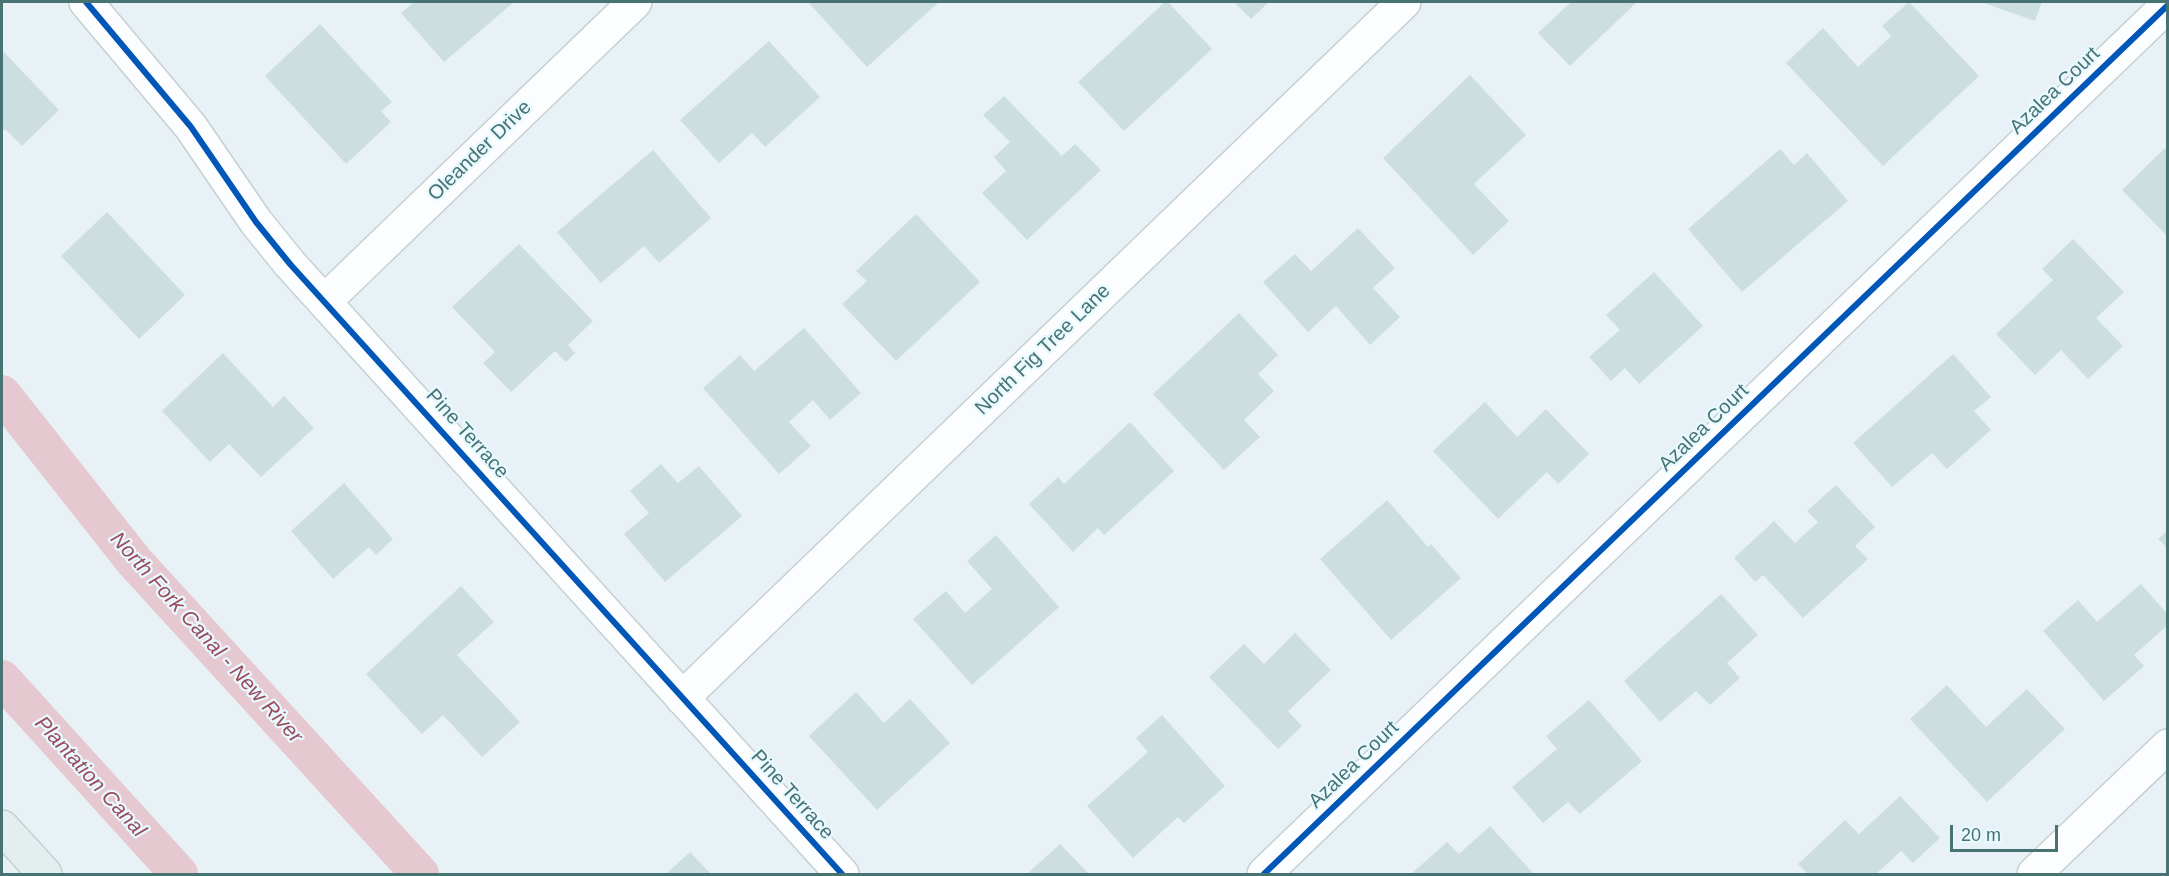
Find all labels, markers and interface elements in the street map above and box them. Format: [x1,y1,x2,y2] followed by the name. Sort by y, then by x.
[2005,42,2105,140] street label: Azalea Court
[423,96,537,206] street label: Oleander Drive
[971,279,1115,421] street label: North Fig Tree Lane
[1654,379,1754,477] street label: Azalea Court
[421,384,513,484] street label: Pine Terrace
[104,527,308,749] water label: North Fork Canal - New River
[29,711,151,843] water label: Plantation Canal
[1304,716,1404,814] street label: Azalea Court
[746,745,838,845] street label: Pine Terrace
[1953,813,2061,851] scale bar
[1961,825,2001,845] text: 20 m

